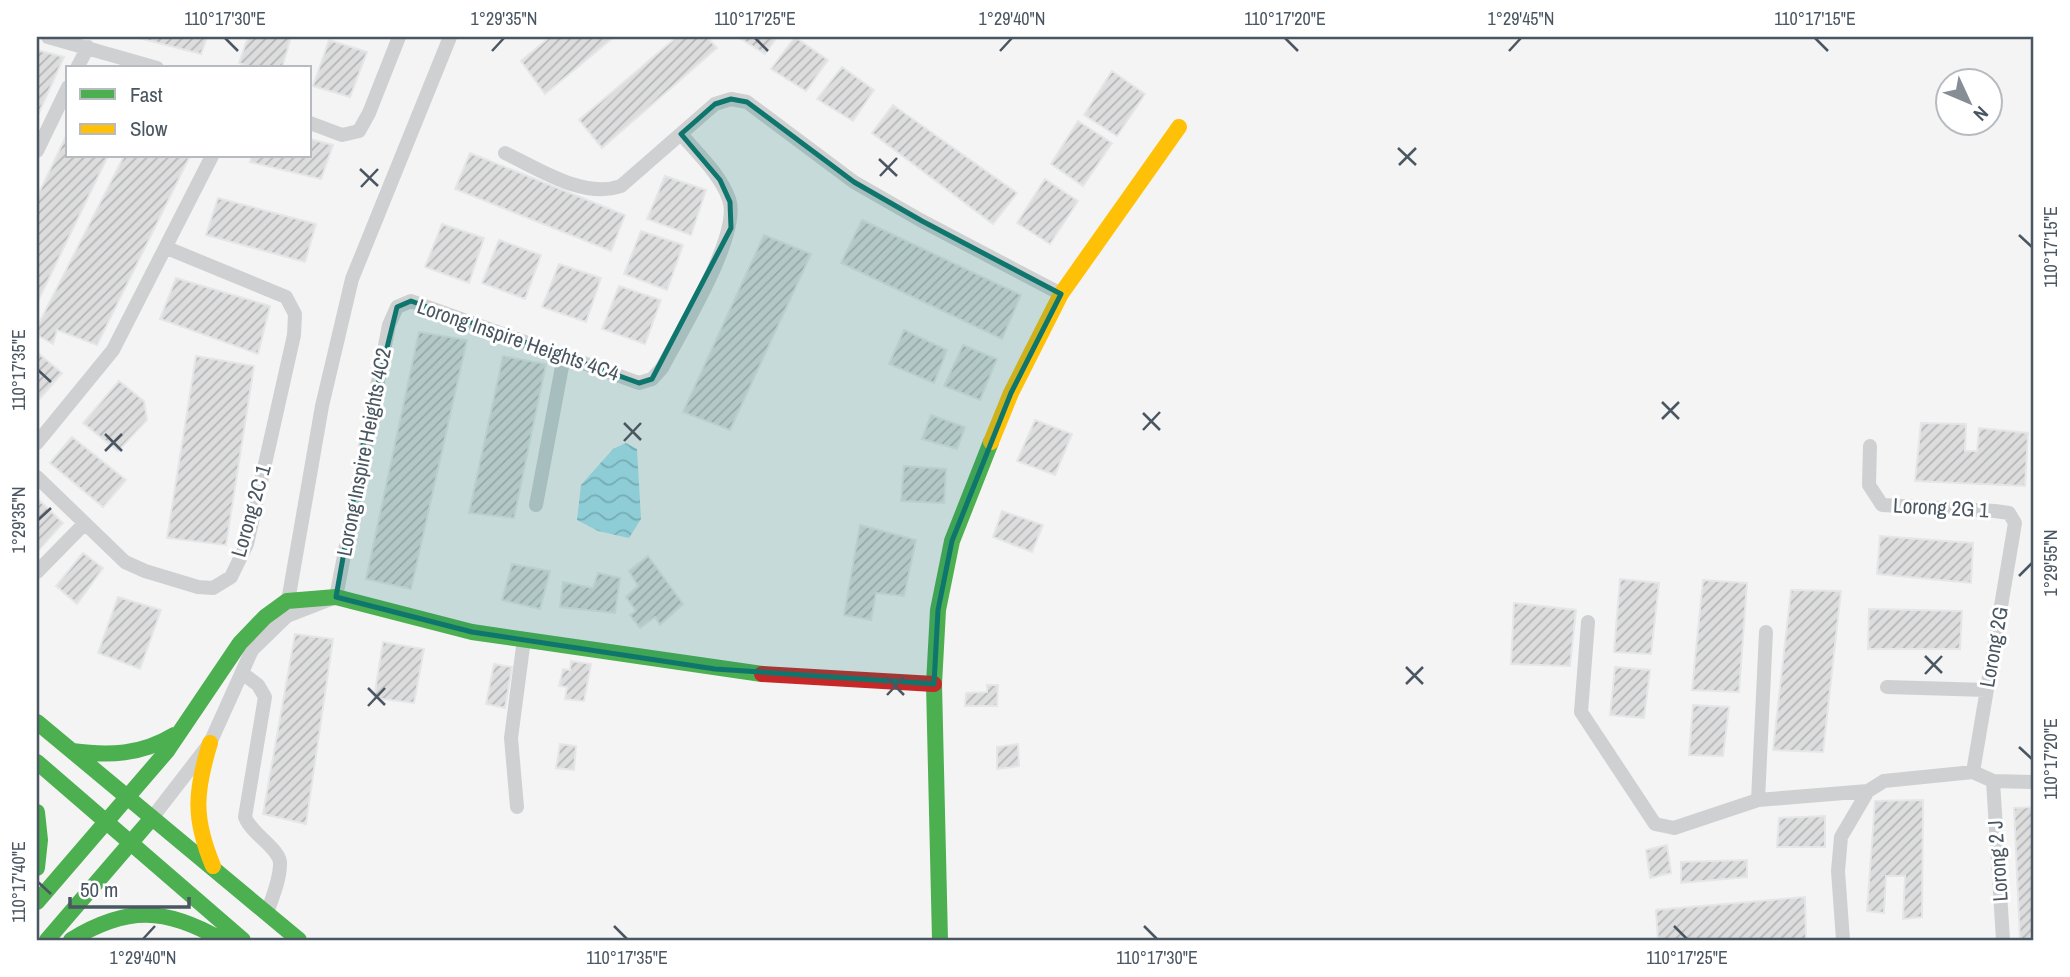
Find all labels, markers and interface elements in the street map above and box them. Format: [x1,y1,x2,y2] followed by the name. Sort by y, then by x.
[184,6,266,31] text: 110°17'30"E
[471,6,537,31] text: 1°29'35"N
[714,6,796,31] text: 110°17'25"E
[979,6,1045,31] text: 1°29'40"N
[1244,6,1326,31] text: 110°17'20"E
[1488,6,1554,31] text: 1°29'45"N
[1774,6,1856,31] text: 110°17'15"E
[66,66,312,158] legend
[1934,66,2004,136] north arrow
[130,80,163,109] text: Fast
[1968,101,1994,127] text: N
[130,114,168,143] text: Slow
[2038,206,2063,288] text: 110°17'15"E
[413,291,623,388] street label: Lorong Inspire Heights 4C4
[6,329,31,411] text: 110°17'35"E
[329,345,398,559] street label: Lorong Inspire Heights 4C2
[224,461,278,560] street label: Lorong 2C 1
[6,487,31,553] text: 1°29'35"N
[1892,491,1990,525] street label: Lorong 2G 1
[2038,530,2063,596] text: 1°29'55"N
[1972,604,2015,690] street label: Lorong 2G
[2038,718,2063,800] text: 110°17'20"E
[1980,819,2015,903] street label: Lorong 2 J
[6,841,31,923] text: 110°17'40"E
[70,865,189,909] scale bar
[80,875,118,904] text: 50 m
[110,945,176,970] text: 1°29'40"N
[586,945,668,970] text: 110°17'35"E
[1116,945,1198,970] text: 110°17'30"E
[1646,945,1728,970] text: 110°17'25"E

